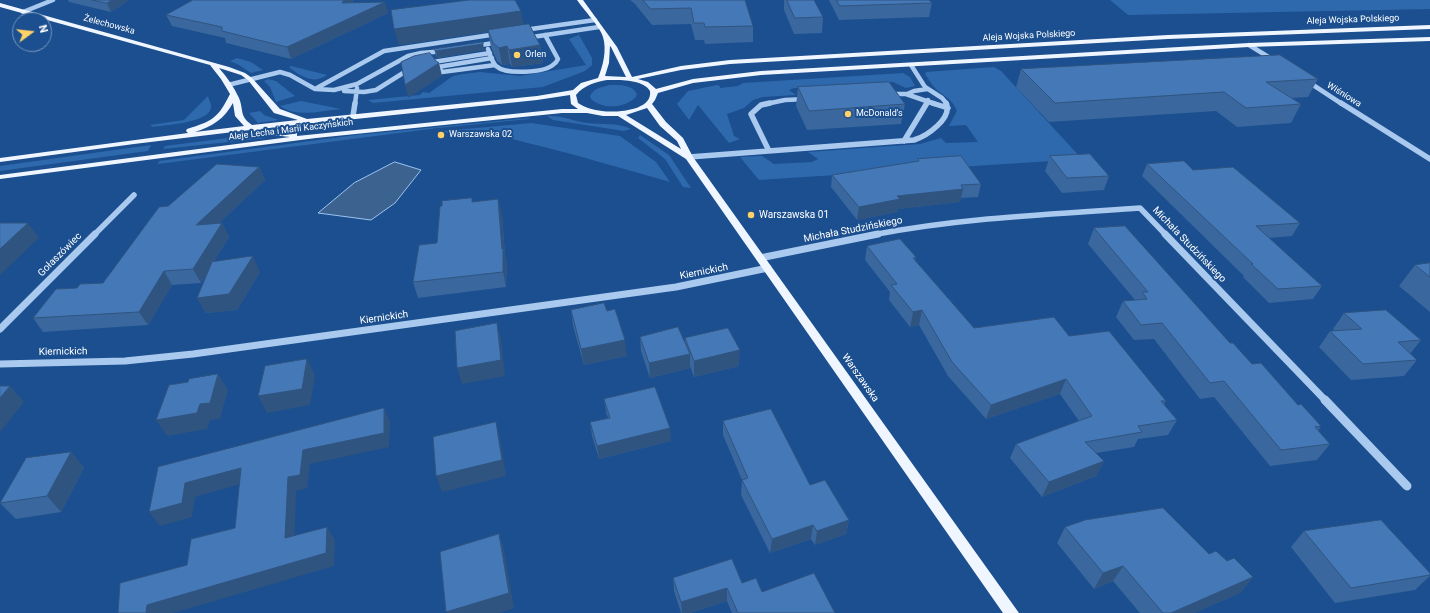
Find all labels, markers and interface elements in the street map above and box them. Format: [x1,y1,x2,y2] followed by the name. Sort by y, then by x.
[12,12,52,52] north arrow
[82,13,136,37] street label: Żelechowska
[1306,13,1400,27] street label: Aleja Wojska Polskiego
[36,24,50,34] text: N
[982,28,1076,44] street label: Aleja Wojska Polskiego
[512,50,522,60] marker: Orlen
[525,50,546,60] place label: Orlen
[1325,80,1363,110] street label: Wiśniowa
[843,109,853,119] marker: McDonald's
[856,109,903,119] place label: McDonald's
[228,117,354,143] street label: Aleje Lecha i Marii Kaczyńskich
[436,130,446,140] marker: Warszawska 02
[449,130,512,140] place label: Warszawska 02
[1150,205,1228,285] street label: Michała Studzińskiego
[759,209,829,221] place label: Warszawska 01
[746,210,756,220] marker: Warszawska 01
[803,215,903,245] street label: Michała Studzińskiego
[36,231,84,279] street label: Gołaszówiec
[679,261,729,283] street label: Kiernickich
[359,309,409,327] street label: Kiernickich
[38,346,88,358] street label: Kiernickich
[839,352,881,404] street label: Warszawska

